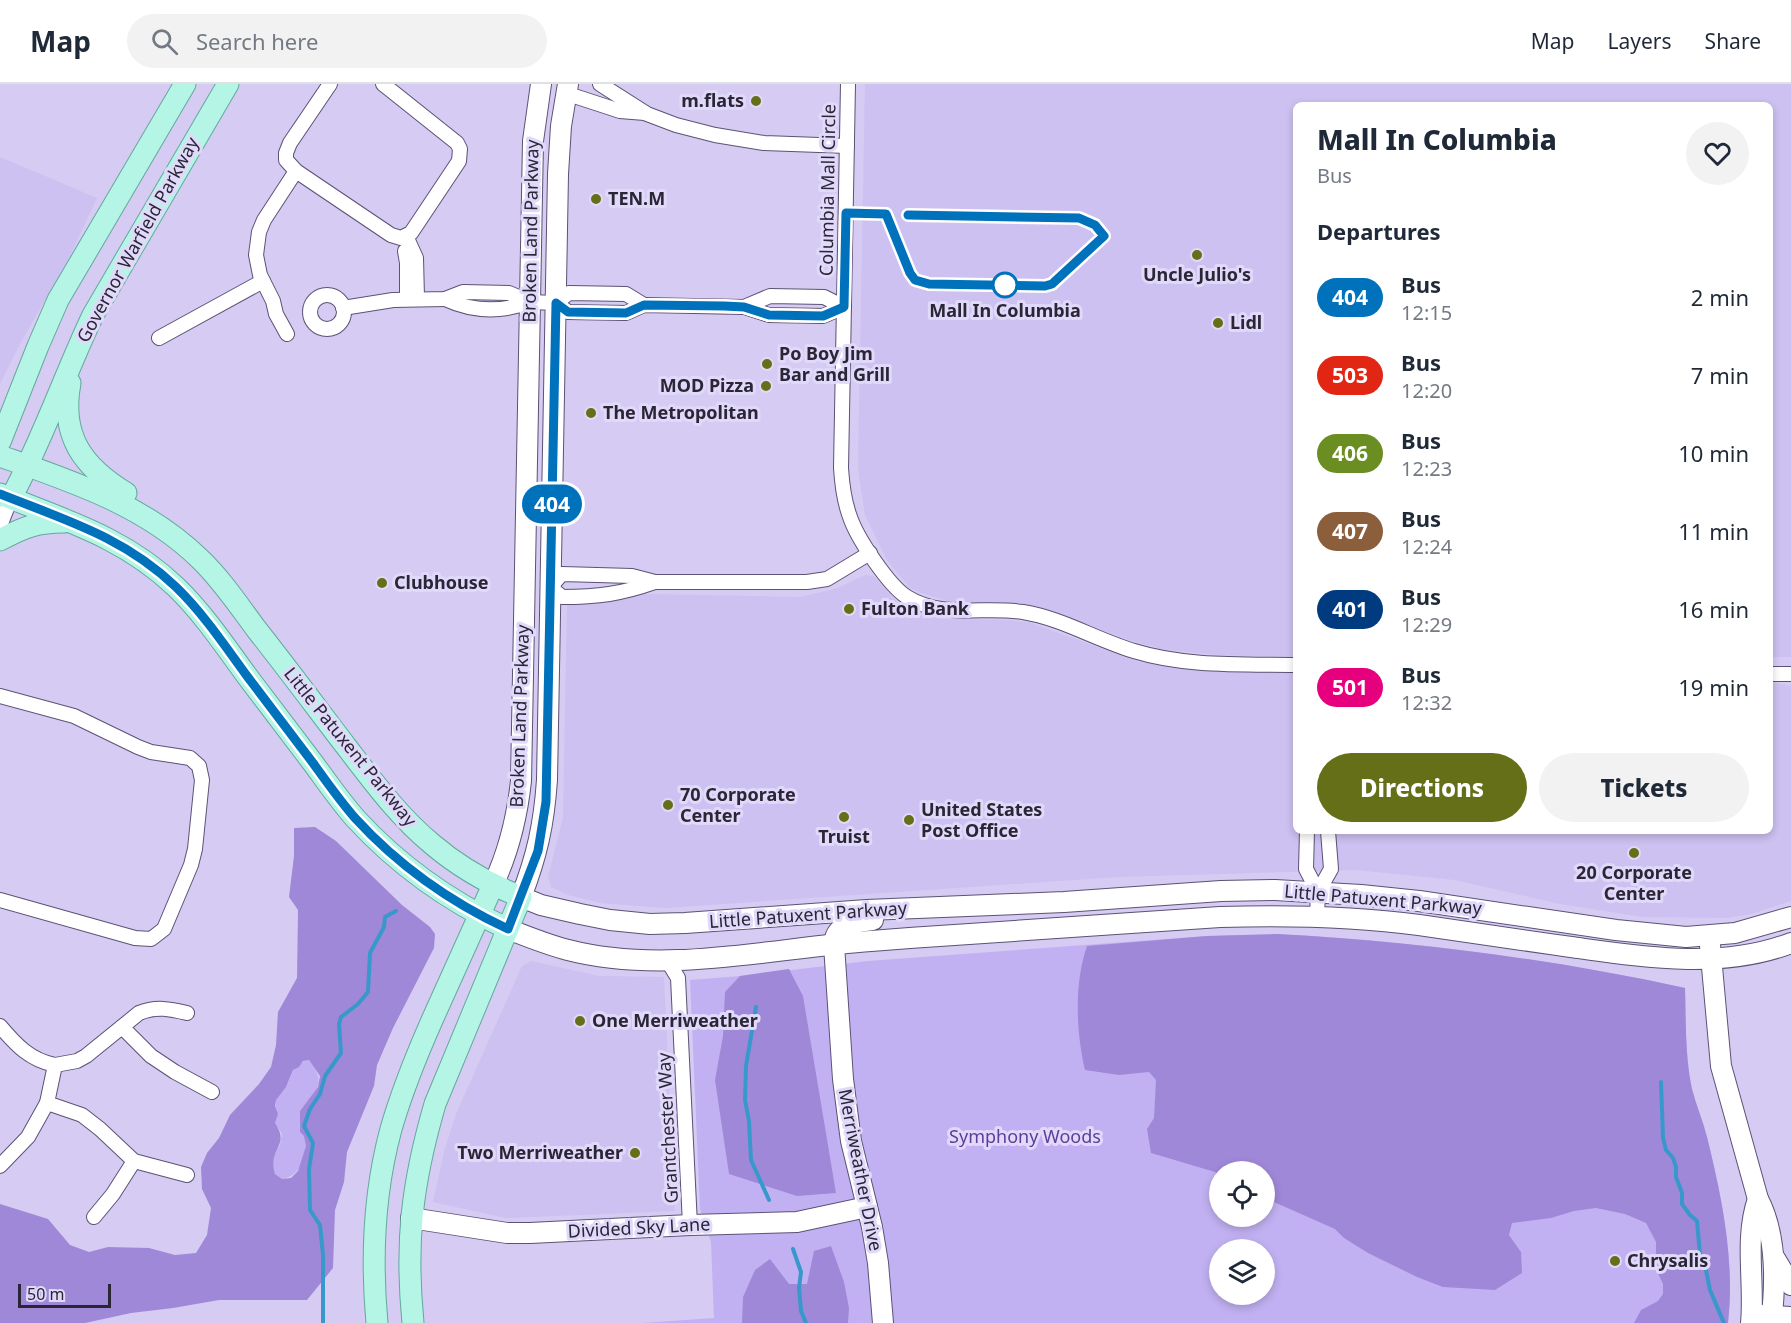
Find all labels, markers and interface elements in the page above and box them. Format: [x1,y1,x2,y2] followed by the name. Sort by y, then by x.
[127,14,547,68] search box
[30,22,91,60] text: Map
[148,25,181,58] icon: search
[196,26,318,56] text: Search here
[1531,27,1575,55] text: Map
[1608,27,1672,55] text: Layers
[1705,27,1761,55] text: Share
[681,88,744,112] place label: m.flats
[749,94,763,108] marker: m.flats
[813,104,841,276] street label: Columbia Mall Circle
[1317,120,1557,158] text: Mall In Columbia
[1686,122,1749,185] button: heart
[71,132,204,346] street label: Governor Warfield Parkway
[516,138,544,323] street label: Broken Land Parkway
[1317,162,1352,189] text: Bus
[608,186,665,210] place label: TEN.M
[589,192,603,206] marker: TEN.M
[1317,216,1441,246] text: Departures
[1190,248,1204,262] marker: Uncle Julio's
[1143,262,1251,286] place label: Uncle Julio's
[1401,269,1441,299] text: Bus
[992,272,1018,298] marker: Mall In Columbia
[1691,282,1749,312] text: 2 min
[1332,283,1368,311] text: 404
[929,298,1081,322] place label: Mall In Columbia
[1401,299,1452,326] text: 12:15
[1230,310,1262,334] place label: Lidl
[1211,316,1225,330] marker: Lidl
[779,341,890,386] place label: Po Boy Jim Bar and Grill
[1401,347,1441,377] text: Bus
[760,357,774,371] marker: Po Boy Jim Bar and Grill
[1691,360,1749,390] text: 7 min
[1332,361,1368,389] text: 503
[660,373,754,397] place label: MOD Pizza
[1401,377,1452,404] text: 12:20
[759,379,773,393] marker: MOD Pizza
[603,400,759,424] place label: The Metropolitan
[584,406,598,420] marker: The Metropolitan
[1401,425,1441,455] text: Bus
[1678,438,1749,468] text: 10 min
[1332,439,1368,467] text: 406
[1401,455,1452,482] text: 12:23
[518,484,586,524] line badge: 404
[534,490,570,518] text: 404
[1401,503,1441,533] text: Bus
[1678,516,1749,546] text: 11 min
[1332,517,1368,545] text: 407
[1401,533,1452,560] text: 12:24
[394,570,488,594] place label: Clubhouse
[375,576,389,590] marker: Clubhouse
[1401,581,1441,611] text: Bus
[1678,594,1749,624] text: 16 min
[1332,595,1368,623] text: 401
[861,596,970,620] place label: Fulton Bank
[842,602,856,616] marker: Fulton Bank
[1401,611,1452,638] text: 12:29
[504,623,534,808] street label: Broken Land Parkway
[1401,659,1441,689] text: Bus
[279,662,423,832] street label: Little Patuxent Parkway
[1678,672,1749,702] text: 19 min
[1332,673,1368,701] text: 501
[1401,689,1452,716] text: 12:32
[1317,753,1527,822] button: Directions
[1539,753,1749,822] button: Tickets
[680,782,796,827] place label: 70 Corporate Center
[921,797,1042,842] place label: United States Post Office
[661,798,675,812] marker: 70 Corporate Center
[837,810,851,824] marker: Truist
[902,813,916,827] marker: United States Post Office
[818,824,870,848] place label: Truist
[1627,846,1641,860] marker: 20 Corporate Center
[1576,860,1692,905] place label: 20 Corporate Center
[1283,878,1484,920] street label: Little Patuxent Parkway
[708,895,908,933] street label: Little Patuxent Parkway
[592,1008,758,1032] place label: One Merriweather
[573,1014,587,1028] marker: One Merriweather
[651,1051,683,1204] street label: Grantchester Way
[833,1087,888,1253] street label: Merriweather Drive
[949,1124,1101,1148] park label: Symphony Woods
[457,1140,623,1164] place label: Two Merriweather
[628,1146,642,1160] marker: Two Merriweather
[1209,1161,1275,1305] map controls
[1209,1161,1275,1227] button: locate
[567,1211,711,1243] street label: Divided Sky Lane
[1209,1239,1275,1305] button: layers
[1627,1248,1708,1272] place label: Chrysalis
[1608,1254,1622,1268] marker: Chrysalis
[18,1281,111,1308] scale bar
[27,1283,64,1305] text: 50 m

